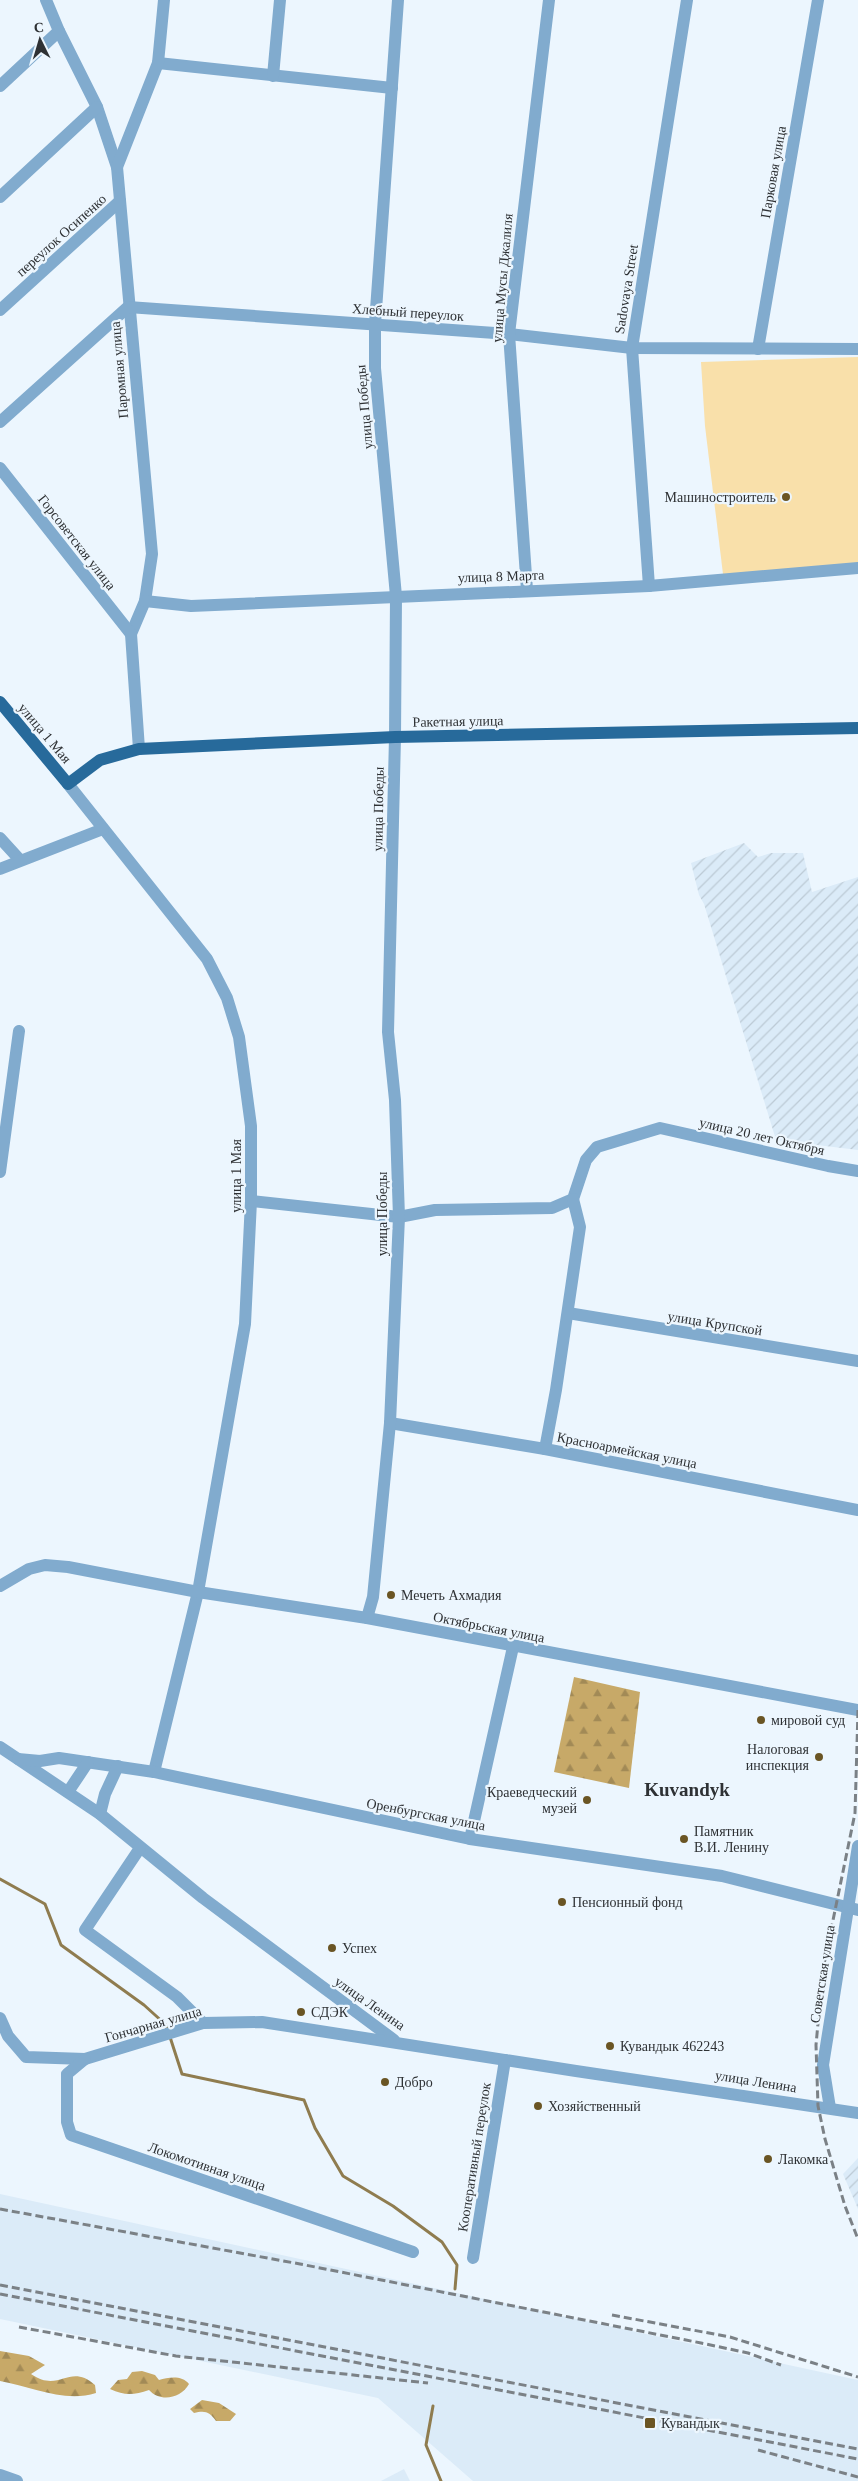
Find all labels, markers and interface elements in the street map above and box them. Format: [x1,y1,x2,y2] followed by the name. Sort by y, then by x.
[15,15,65,65] north arrow
[33,20,45,35] text: С
[758,124,789,219] street label: Парковая улица
[13,191,109,280] street label: переулок Осипенко
[489,212,516,343] street label: улица Мусы Джалиля
[612,243,641,335] street label: Sadovaya Street
[352,301,465,324] street label: Хлебный переулок
[108,320,131,419] street label: Паромная улица
[353,364,376,450] street label: улица Победы
[665,490,776,505] place label: Машиностроитель
[780,491,792,503] marker: Машиностроитель
[35,492,119,593] street label: Горсоветская улица
[458,567,545,586] street label: улица 8 Марта
[15,700,74,767] street label: улица 1 Мая
[412,713,504,730] street label: Ракетная улица
[370,766,387,851] street label: улица Победы
[698,1115,826,1158] street label: улица 20 лет Октября
[229,1139,244,1213] street label: улица 1 Мая
[375,1171,390,1256] street label: улица Победы
[667,1309,764,1338] street label: улица Крупской
[556,1430,699,1472] street label: Красноармейская улица
[401,1588,502,1603] place label: Мечеть Ахмадия
[385,1589,397,1601] marker: Мечеть Ахмадия
[432,1609,547,1646] street label: Октябрьская улица
[771,1713,845,1728] place label: мировой суд
[755,1714,767,1726] marker: мировой суд
[746,1742,810,1773] place label: Налоговая инспекция
[813,1751,825,1763] marker: Налоговая инспекция
[644,1779,730,1800] district label: Kuvandyk
[487,1785,577,1816] place label: Краеведческий музей
[581,1794,593,1806] marker: Краеведческий музей
[365,1796,487,1834] street label: Оренбургская улица
[694,1824,769,1855] place label: Памятник В.И. Ленину
[678,1833,690,1845] marker: Памятник В.И. Ленину
[572,1895,683,1910] place label: Пенсионный фонд
[556,1896,568,1908] marker: Пенсионный фонд
[807,1923,838,2024] street label: Советская улица
[342,1941,377,1956] place label: Успех
[326,1942,338,1954] marker: Успех
[332,1974,408,2034] street label: улица Ленина
[103,2003,204,2045] street label: Гончарная улица
[311,2005,349,2020] place label: СДЭК
[295,2006,307,2018] marker: СДЭК
[620,2039,724,2054] place label: Кувандык 462243
[604,2040,616,2052] marker: Кувандык 462243
[714,2068,799,2095] street label: улица Ленина
[395,2075,433,2090] place label: Добро
[379,2076,391,2088] marker: Добро
[455,2081,494,2233] street label: Кооперативный переулок
[548,2099,641,2114] place label: Хозяйственный
[532,2100,544,2112] marker: Хозяйственный
[146,2139,268,2194] street label: Локомотивная улица
[778,2152,829,2167] place label: Лакомка
[762,2153,774,2165] marker: Лакомка
[643,2416,657,2430] marker: Кувандык
[661,2416,720,2431] place label: Кувандык

